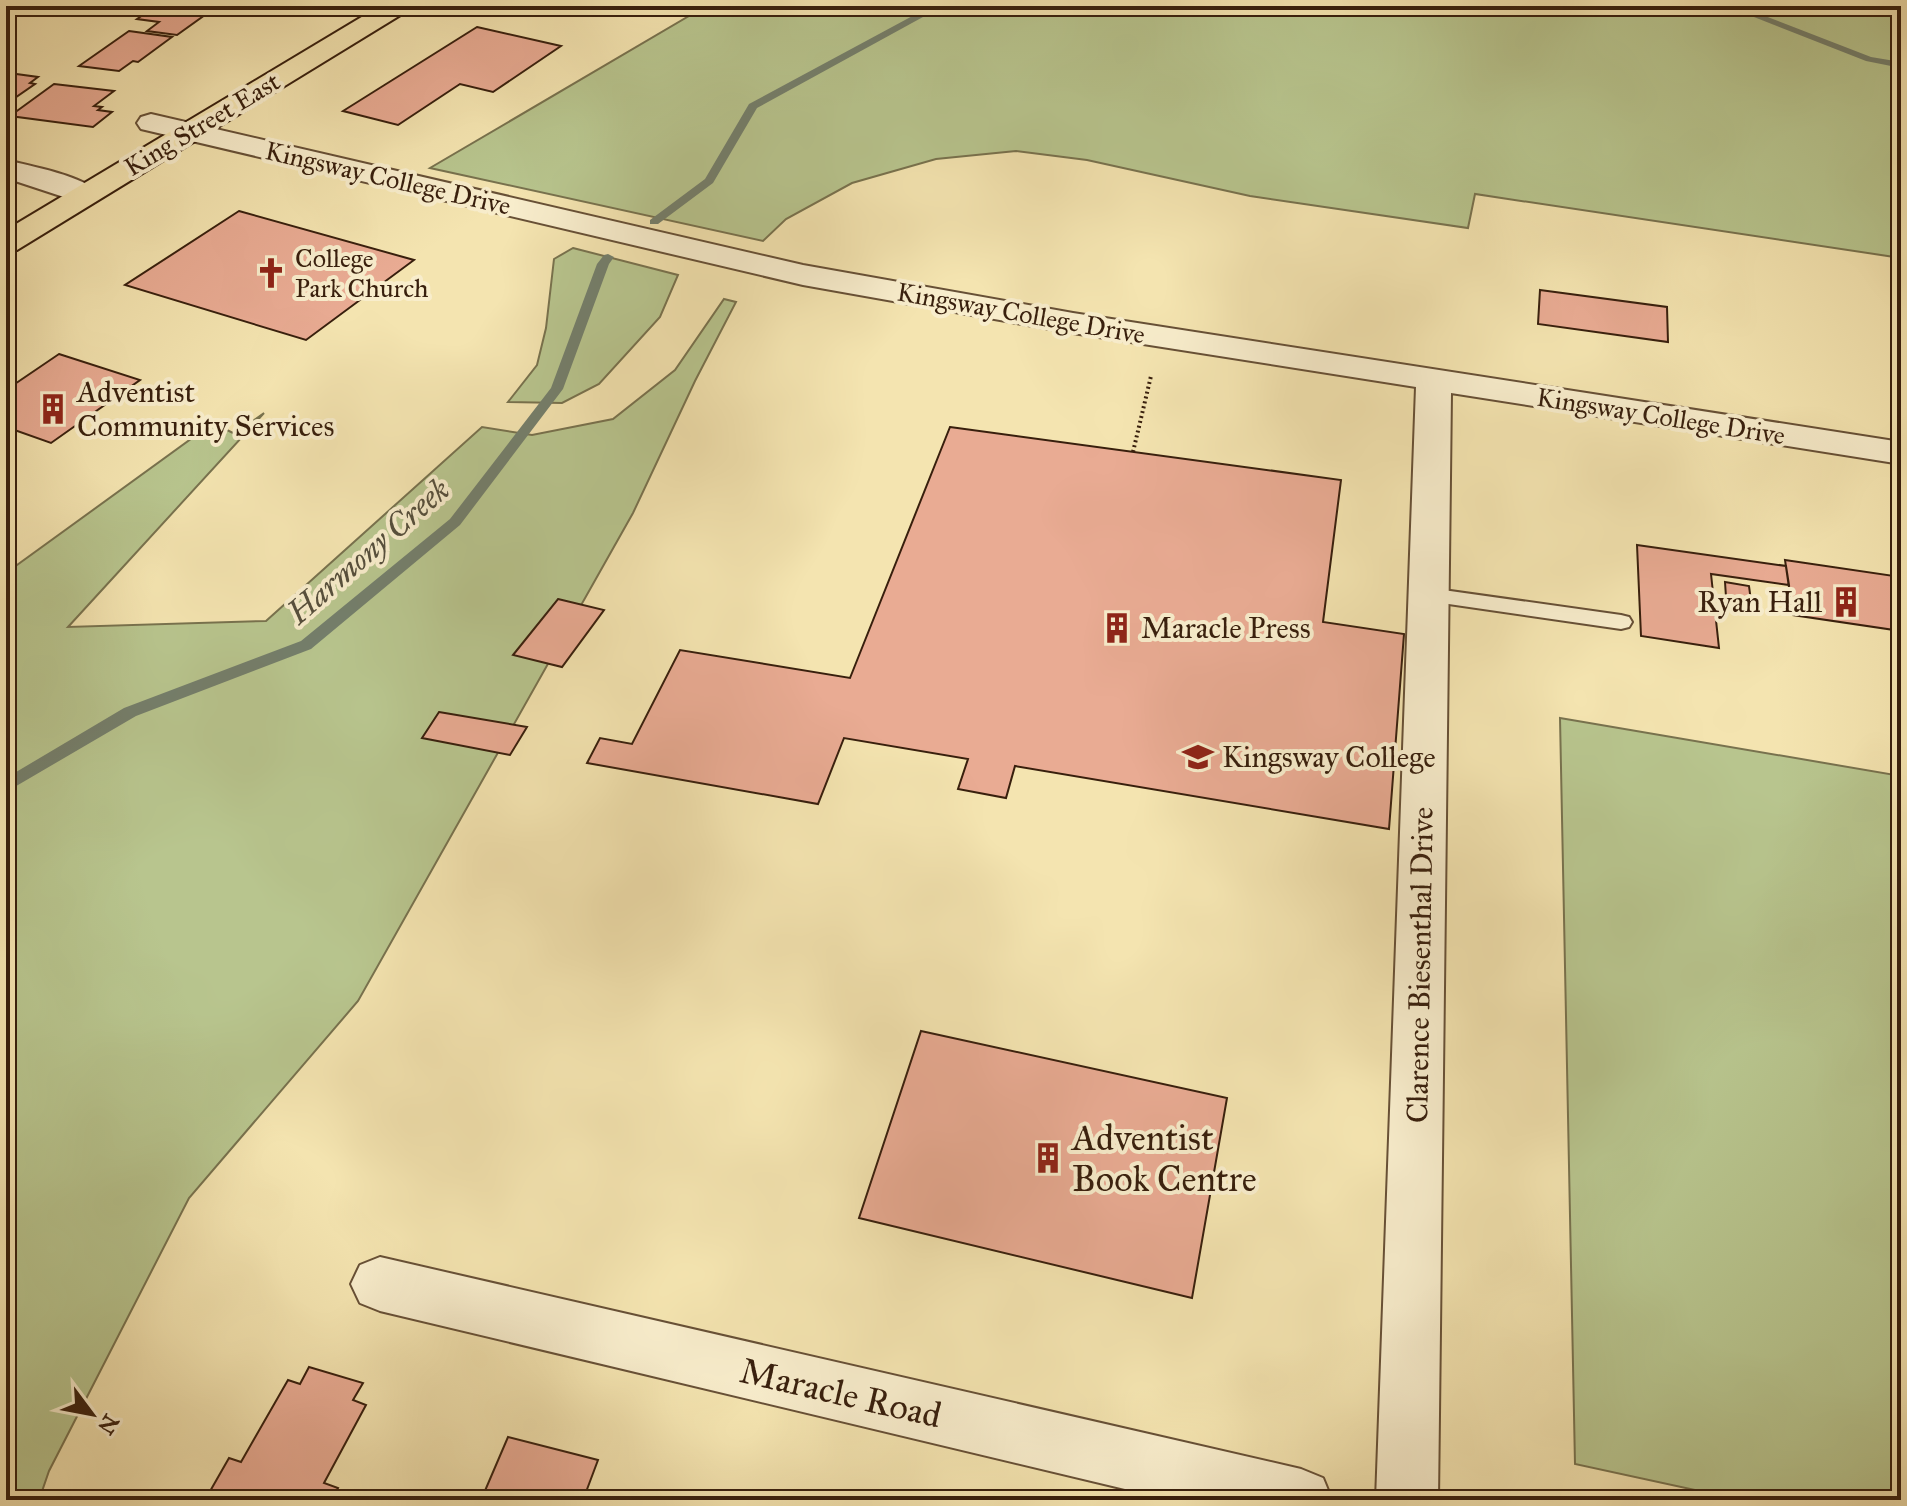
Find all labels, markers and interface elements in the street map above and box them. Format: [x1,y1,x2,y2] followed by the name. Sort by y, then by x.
[118,65,286,183] street label: King Street East
[262,134,514,222] street label: Kingsway College Drive
[295,242,429,304] place label: College Park Church
[254,256,288,290] church icon: College Park Church
[895,275,1148,351] street label: Kingsway College Drive
[75,374,335,444] place label: Adventist Community Services
[1535,381,1788,451] street label: Kingsway College Drive
[36,392,70,426] building icon: Adventist Community Services
[278,470,458,633] water label: Harmony Creek
[1697,584,1823,620] place label: Ryan Hall
[1829,585,1863,619] building icon: Ryan Hall
[1141,610,1311,646] place label: Maracle Press
[1100,611,1134,645] building icon: Maracle Press
[1222,739,1436,775] place label: Kingsway College
[1181,740,1215,774] school or university icon: Kingsway College
[1399,807,1441,1123] street label: Clarence Biesenthal Drive
[1070,1116,1257,1201] place label: Adventist Book Centre
[1031,1141,1065,1175] building icon: Adventist Book Centre
[736,1348,946,1437] street label: Maracle Road
[52,1374,132,1454] north arrow
[92,1409,125,1440] text: N

